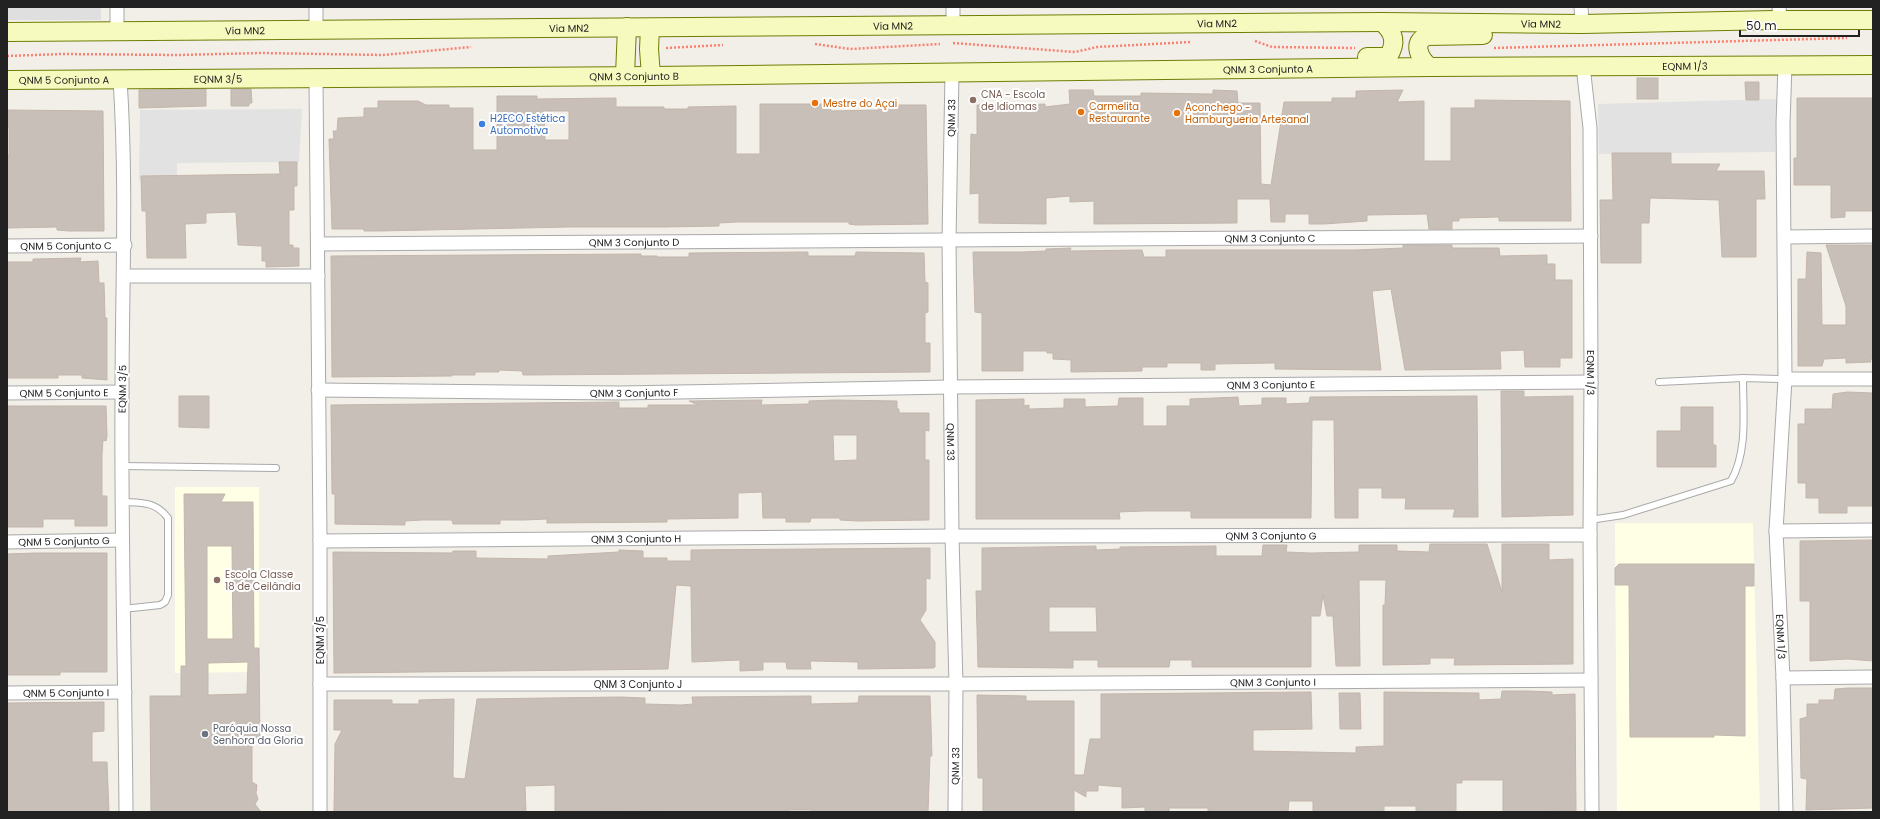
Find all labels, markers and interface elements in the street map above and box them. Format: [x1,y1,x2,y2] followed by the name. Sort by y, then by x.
[1740,12,1859,38] scale bar
[1197,16,1237,31] street label: Via MN2
[1521,16,1561,32] street label: Via MN2
[1746,17,1777,34] text: 50 m
[873,18,913,34] street label: Via MN2
[549,21,589,36] street label: Via MN2
[225,23,265,38] street label: Via MN2
[1662,59,1708,74] street label: EQNM 1/3
[1223,61,1313,77] street label: QNM 3 Conjunto A
[589,69,679,84] street label: QNM 3 Conjunto B
[19,72,110,88] street label: QNM 5 Conjunto A
[194,72,242,87] street label: EQNM 3/5
[981,87,1045,114] place label: CNA - Escola de Idiomas
[968,95,978,105] marker: CNA - Escola de Idiomas
[823,96,897,111] place label: Mestre do Açai
[810,98,820,108] marker: Mestre do Açai
[944,99,959,137] street label: QNM 33
[1089,99,1150,126] place label: Carmelita Restaurante
[1185,100,1309,127] place label: Aconchego - Hamburgueria Artesanal
[1076,107,1086,117] marker: Carmelita Restaurante
[1172,108,1182,118] marker: Aconchego - Hamburgueria Artesanal
[490,111,565,138] place label: H2ECO Estética Automotiva
[477,119,487,129] marker: H2ECO Estética Automotiva
[1224,231,1316,246] street label: QNM 3 Conjunto C
[589,235,679,250] street label: QNM 3 Conjunto D
[20,238,112,254] street label: QNM 5 Conjunto C
[1583,350,1598,395] street label: EQNM 1/3
[115,365,130,413] street label: EQNM 3/5
[1227,377,1315,393] street label: QNM 3 Conjunto E
[20,385,109,401] street label: QNM 5 Conjunto E
[590,385,678,401] street label: QNM 3 Conjunto F
[943,423,958,461] street label: QNM 33
[1225,528,1317,544] street label: QNM 3 Conjunto G
[591,531,681,547] street label: QNM 3 Conjunto H
[18,533,110,550] street label: QNM 5 Conjunto G
[225,567,301,594] place label: Escola Classe 18 de Ceilândia
[212,575,222,585] marker: Escola Classe 18 de Ceilândia
[1772,614,1789,660] street label: EQNM 1/3
[313,616,328,664] street label: EQNM 3/5
[1230,675,1316,690] street label: QNM 3 Conjunto I
[594,677,682,692] street label: QNM 3 Conjunto J
[23,685,109,701] street label: QNM 5 Conjunto I
[213,721,303,748] place label: Paróquia Nossa Senhora da Gloria
[200,729,210,739] marker: Paróquia Nossa Senhora da Gloria
[948,747,963,785] street label: QNM 33

